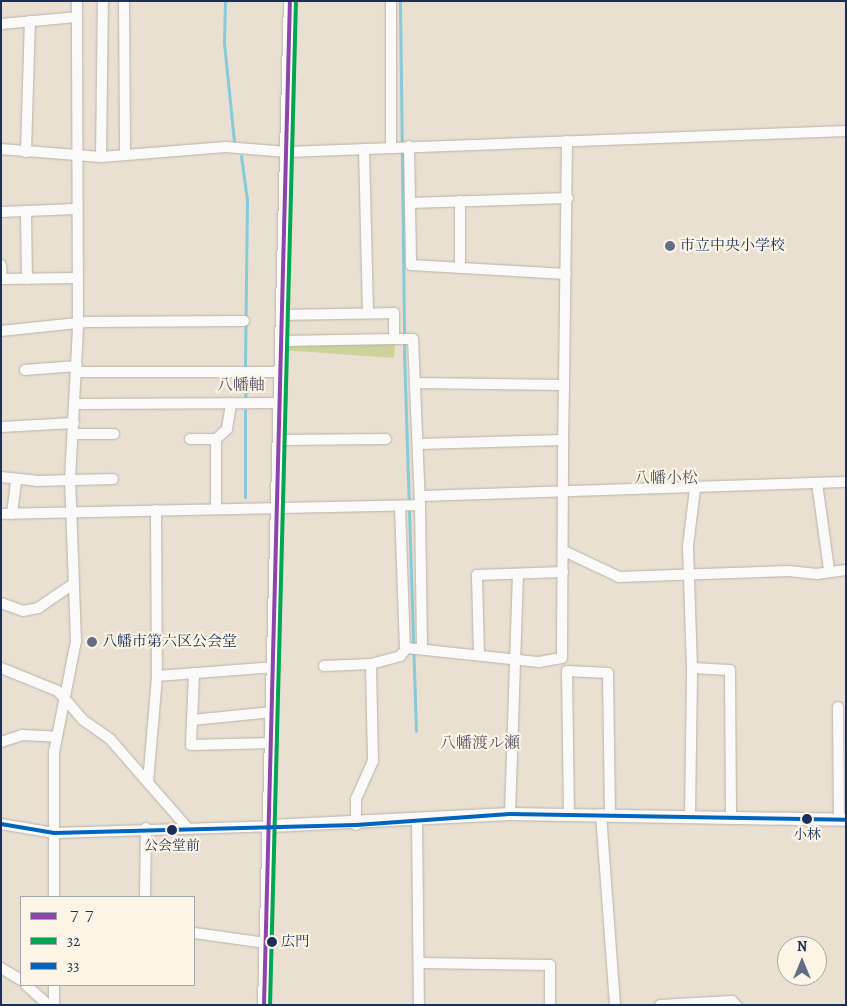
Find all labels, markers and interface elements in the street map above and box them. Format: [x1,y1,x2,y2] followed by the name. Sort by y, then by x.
[680,237,785,255] place label: 市立中央小学校
[664,240,676,252] marker: 市立中央小学校
[217,375,265,395] district label: 八幡軸
[634,468,698,488] district label: 八幡小松
[102,633,237,651] place label: 八幡市第六区公会堂
[86,636,98,648] marker: 八幡市第六区公会堂
[440,733,520,753] district label: 八幡渡ル瀬
[802,814,812,824] marker: 小林
[167,825,177,835] marker: 公会堂前
[793,827,821,843] place label: 小林
[144,838,200,854] place label: 公会堂前
[20,896,195,986] legend
[67,907,97,927] text: ７７
[67,931,80,951] text: 32
[281,934,309,950] place label: 広門
[777,936,827,986] north arrow
[267,937,277,947] marker: 広門
[797,937,807,956] text: N
[67,956,79,976] text: 33

